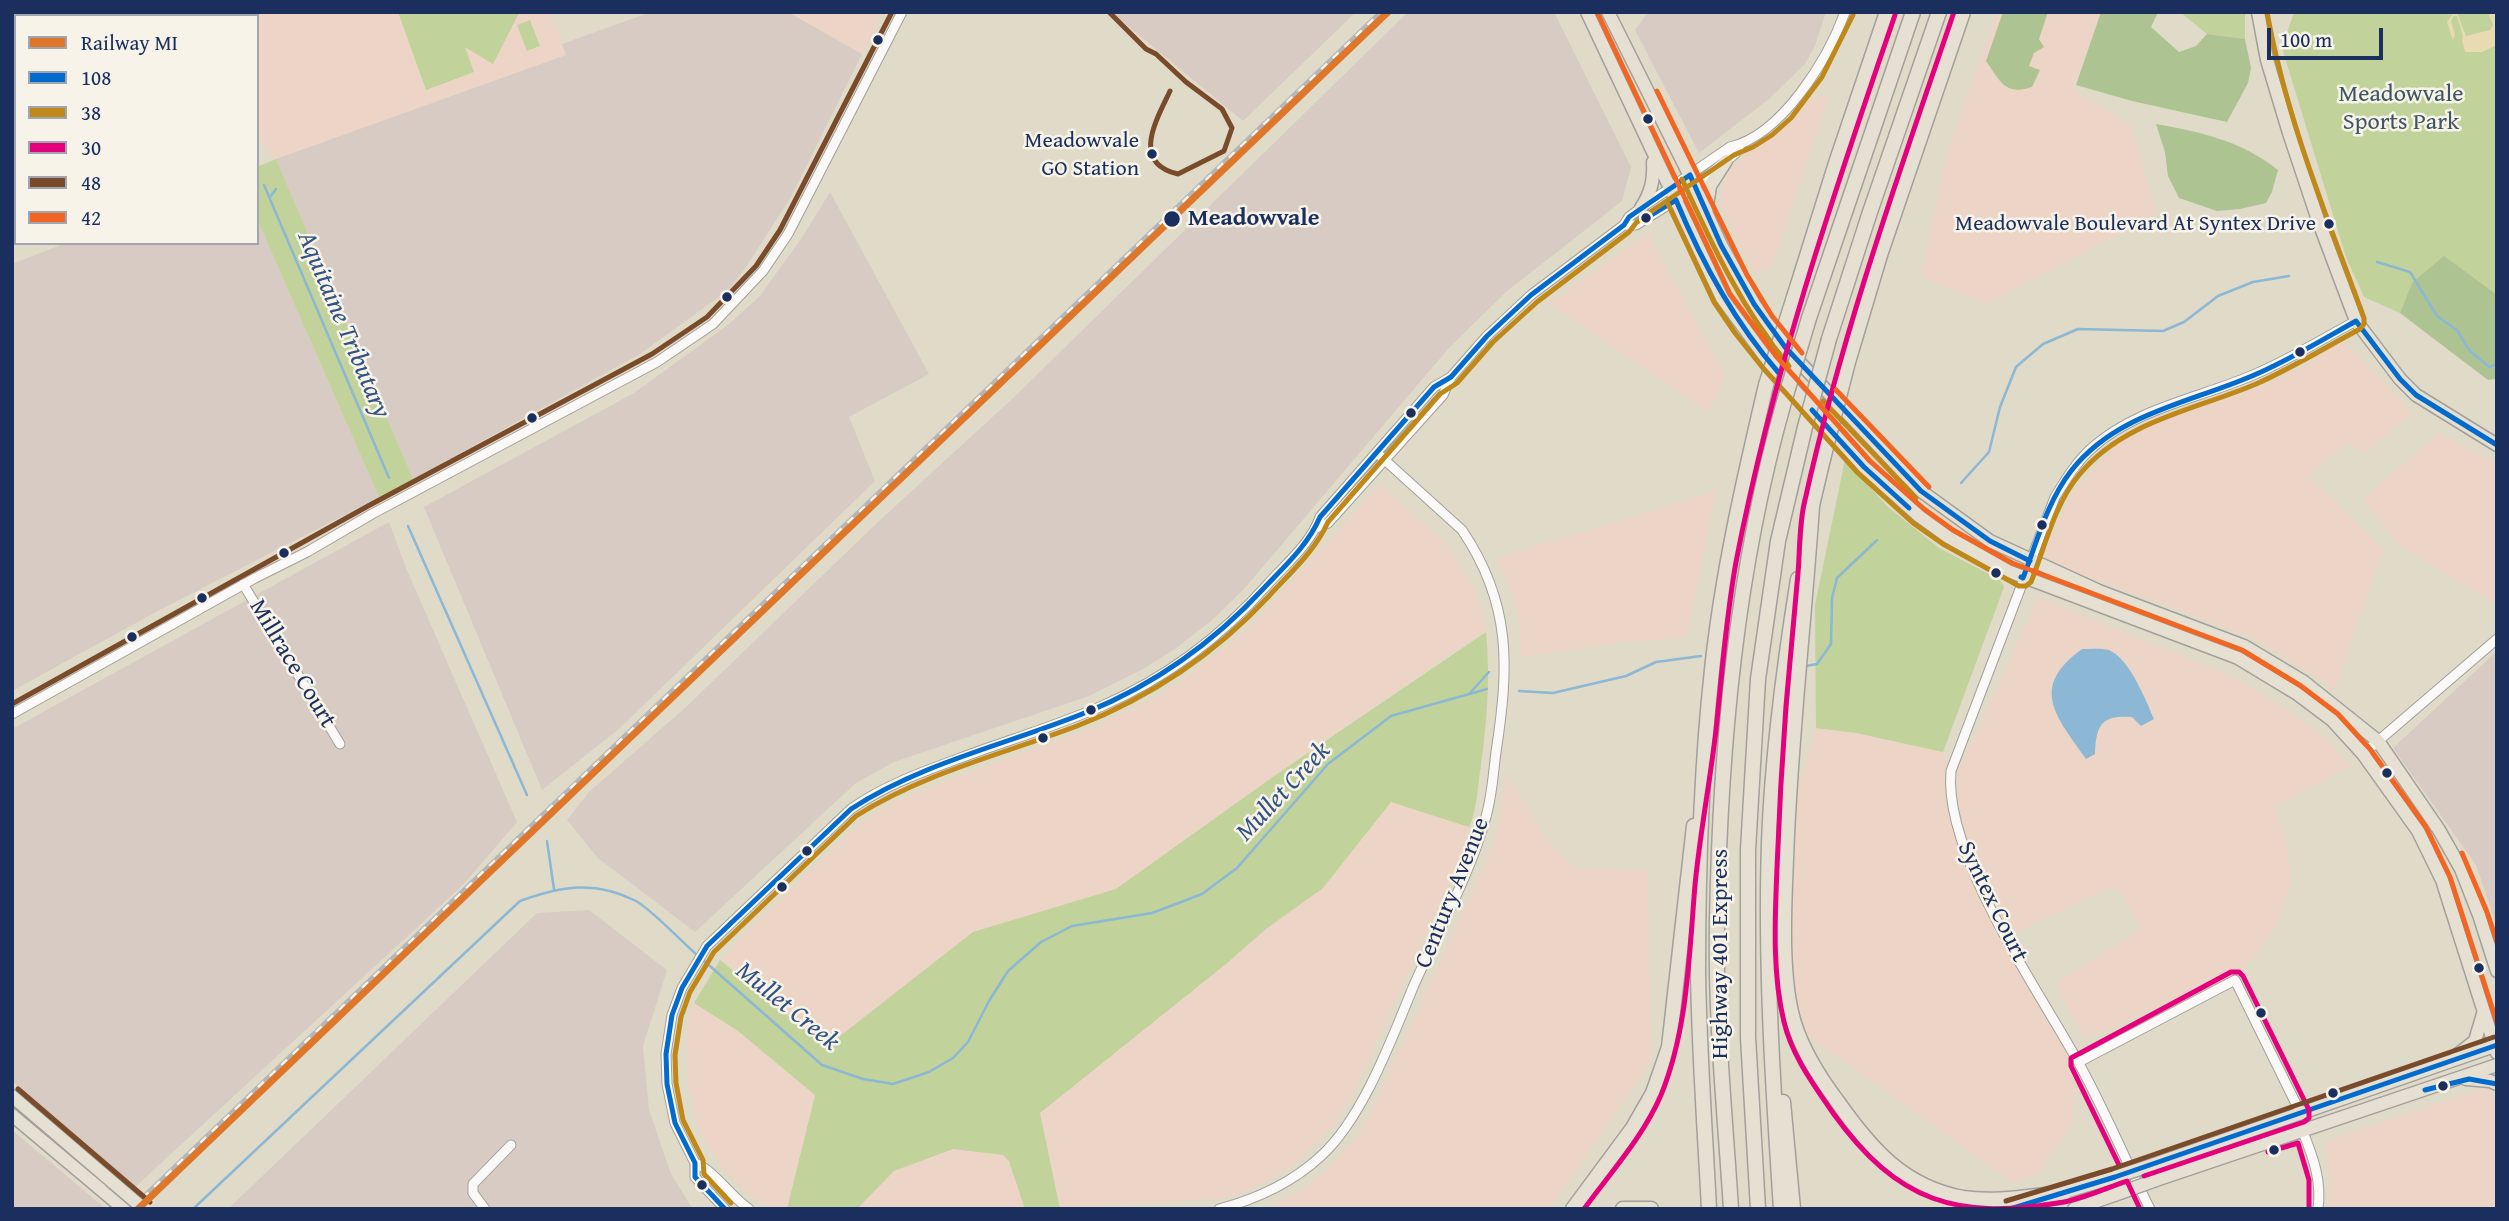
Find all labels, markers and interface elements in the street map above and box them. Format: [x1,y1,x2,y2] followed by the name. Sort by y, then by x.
[14,14,259,245] legend
[2271,14,2386,58] scale bar
[2280,24,2332,55] text: 100 m
[81,27,178,58] text: Railway MI
[871,33,885,47] unlabelled marker
[81,62,111,93] text: 108
[2339,81,2463,137] park label: Meadowvale Sports Park
[81,97,101,128] text: 38
[1641,112,1655,126] unlabelled marker
[1025,128,1139,180] place label: Meadowvale GO Station
[81,132,101,163] text: 30
[1145,147,1159,161] marker: Meadowvale GO Station
[81,167,101,198] text: 48
[81,202,101,233] text: 42
[1188,205,1320,233] place label: Meadowvale
[1162,209,1182,229] marker: Meadowvale
[1639,211,1653,225] unlabelled marker
[1955,211,2316,237] place label: Meadowvale Boulevard At Syntex Drive
[2322,217,2336,231] marker: Meadowvale Boulevard At Syntex Drive
[290,227,396,423] water label: Aquitaine Tributary
[720,290,734,304] unlabelled marker
[2293,345,2307,359] unlabelled marker
[1404,406,1418,420] unlabelled marker
[525,411,539,425] unlabelled marker
[2035,518,2049,532] unlabelled marker
[277,546,291,560] unlabelled marker
[1989,566,2003,580] unlabelled marker
[195,591,209,605] unlabelled marker
[242,595,342,733] street label: Millrace Court
[125,630,139,644] unlabelled marker
[1084,703,1098,717] unlabelled marker
[1036,731,1050,745] unlabelled marker
[1230,736,1338,848] water label: Mullet Creek
[2380,766,2394,780] unlabelled marker
[1410,813,1496,973] street label: Century Avenue
[1950,837,2034,967] street label: Syntex Court
[800,844,814,858] unlabelled marker
[1707,849,1735,1059] street label: Highway 401 Express
[775,880,789,894] unlabelled marker
[729,956,845,1058] water label: Mullet Creek
[2472,961,2486,975] unlabelled marker
[2254,1006,2268,1020] unlabelled marker
[2436,1079,2450,1093] unlabelled marker
[2326,1086,2340,1100] unlabelled marker
[2267,1143,2281,1157] unlabelled marker
[695,1178,709,1192] unlabelled marker

